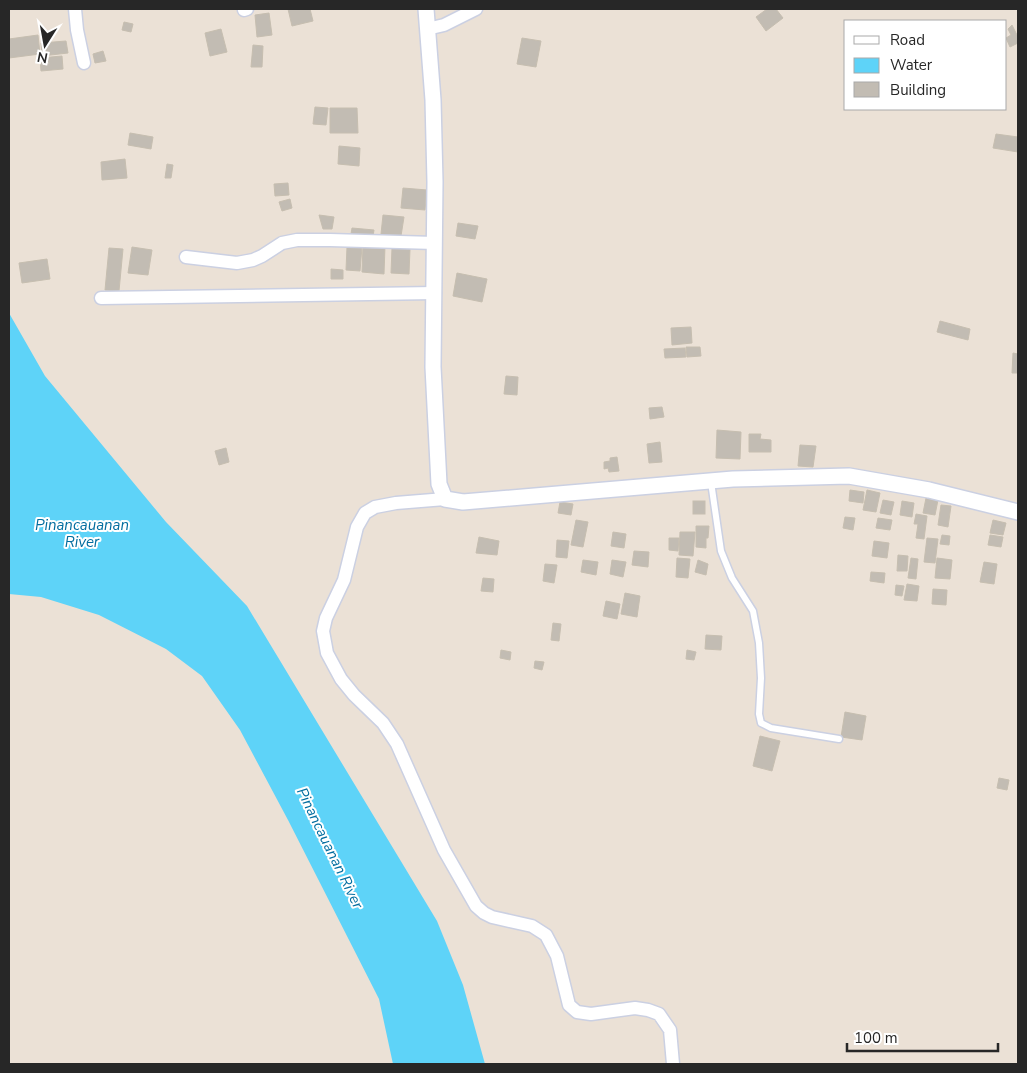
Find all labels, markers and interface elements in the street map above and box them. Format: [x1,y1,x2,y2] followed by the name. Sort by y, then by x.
[20,20,70,70] north arrow
[844,20,1007,110] legend
[890,30,925,50] text: Road
[36,47,50,68] text: N
[890,55,933,75] text: Water
[890,80,946,100] text: Building
[35,515,129,552] water label: Pinancauanan River
[292,784,368,912] water label: Pinancauanan River
[847,1020,998,1052] scale bar
[854,1028,898,1048] text: 100 m

